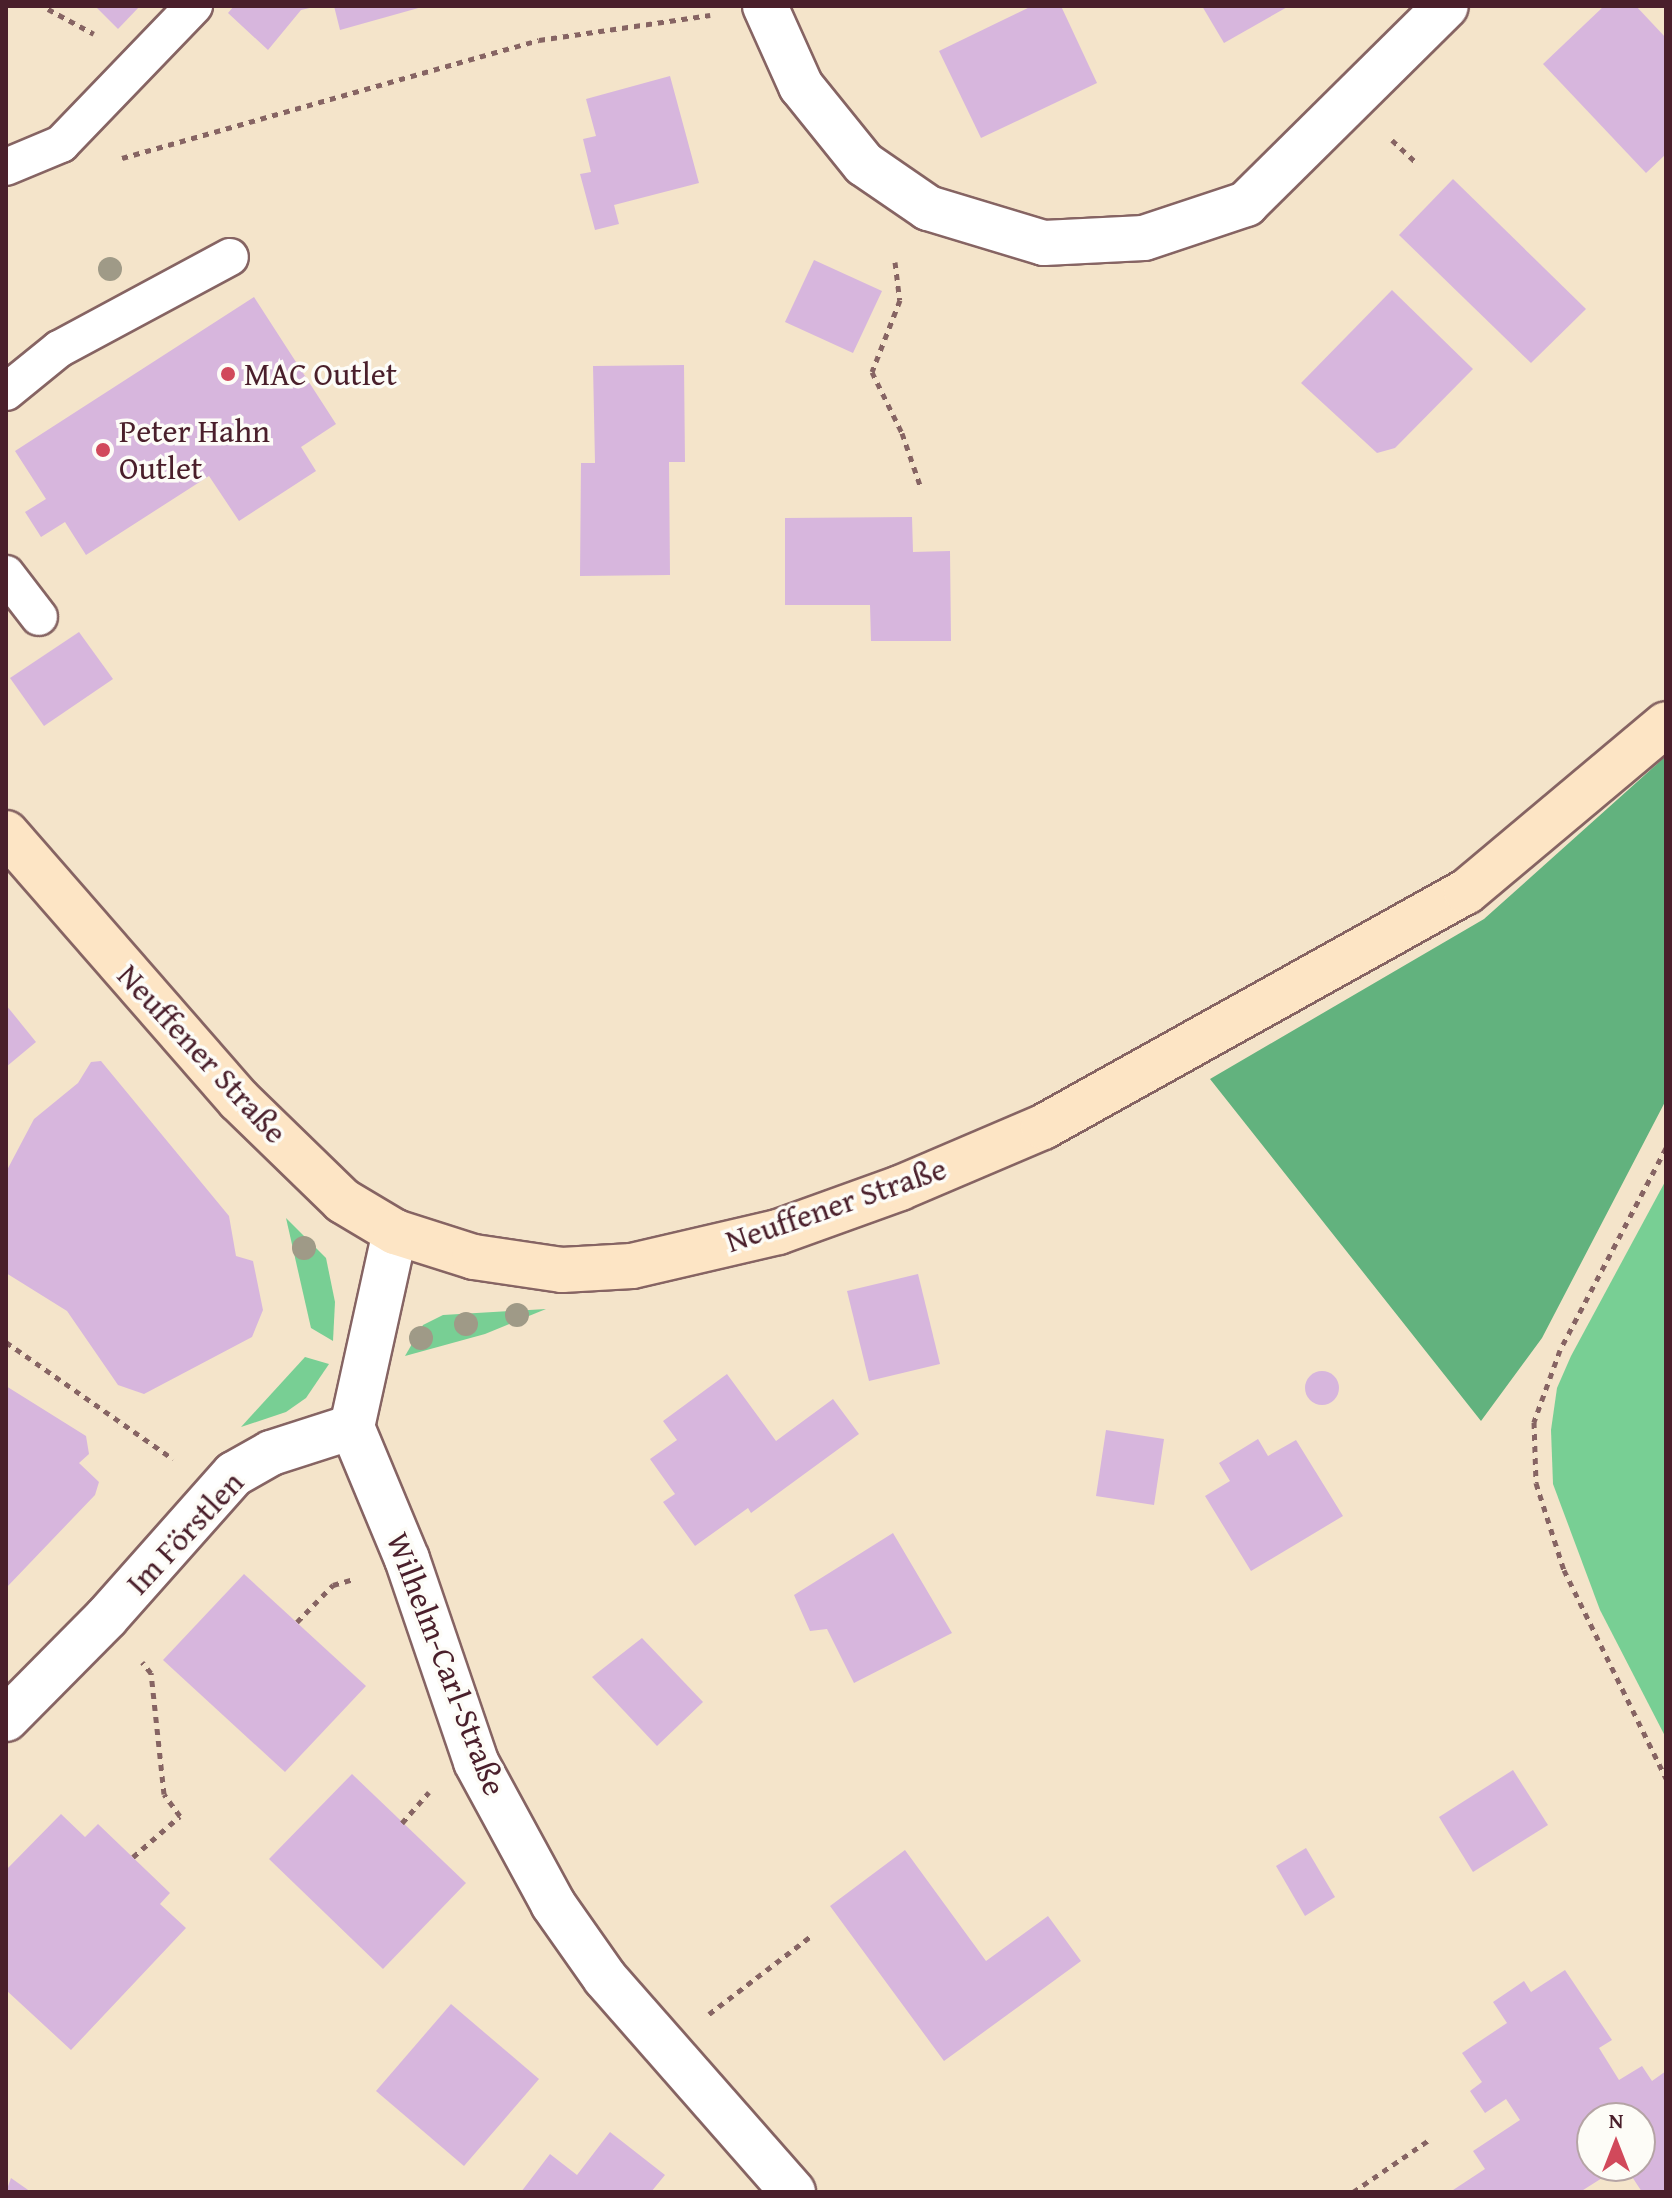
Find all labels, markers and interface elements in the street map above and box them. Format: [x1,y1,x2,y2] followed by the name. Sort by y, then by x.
[244,355,397,393] place label: MAC Outlet
[219,365,237,383] marker: MAC Outlet
[119,413,270,488] place label: Peter Hahn Outlet
[94,441,112,459] marker: Peter Hahn Outlet
[109,957,295,1151] street label: Neuffener Straße
[721,1149,951,1261] street label: Neuffener Straße
[118,1464,252,1602] street label: Im Förstlen
[378,1527,514,1801] street label: Wilhelm-Carl-Straße
[1576,2102,1656,2182] north arrow
[1609,2104,1623,2136] text: N

